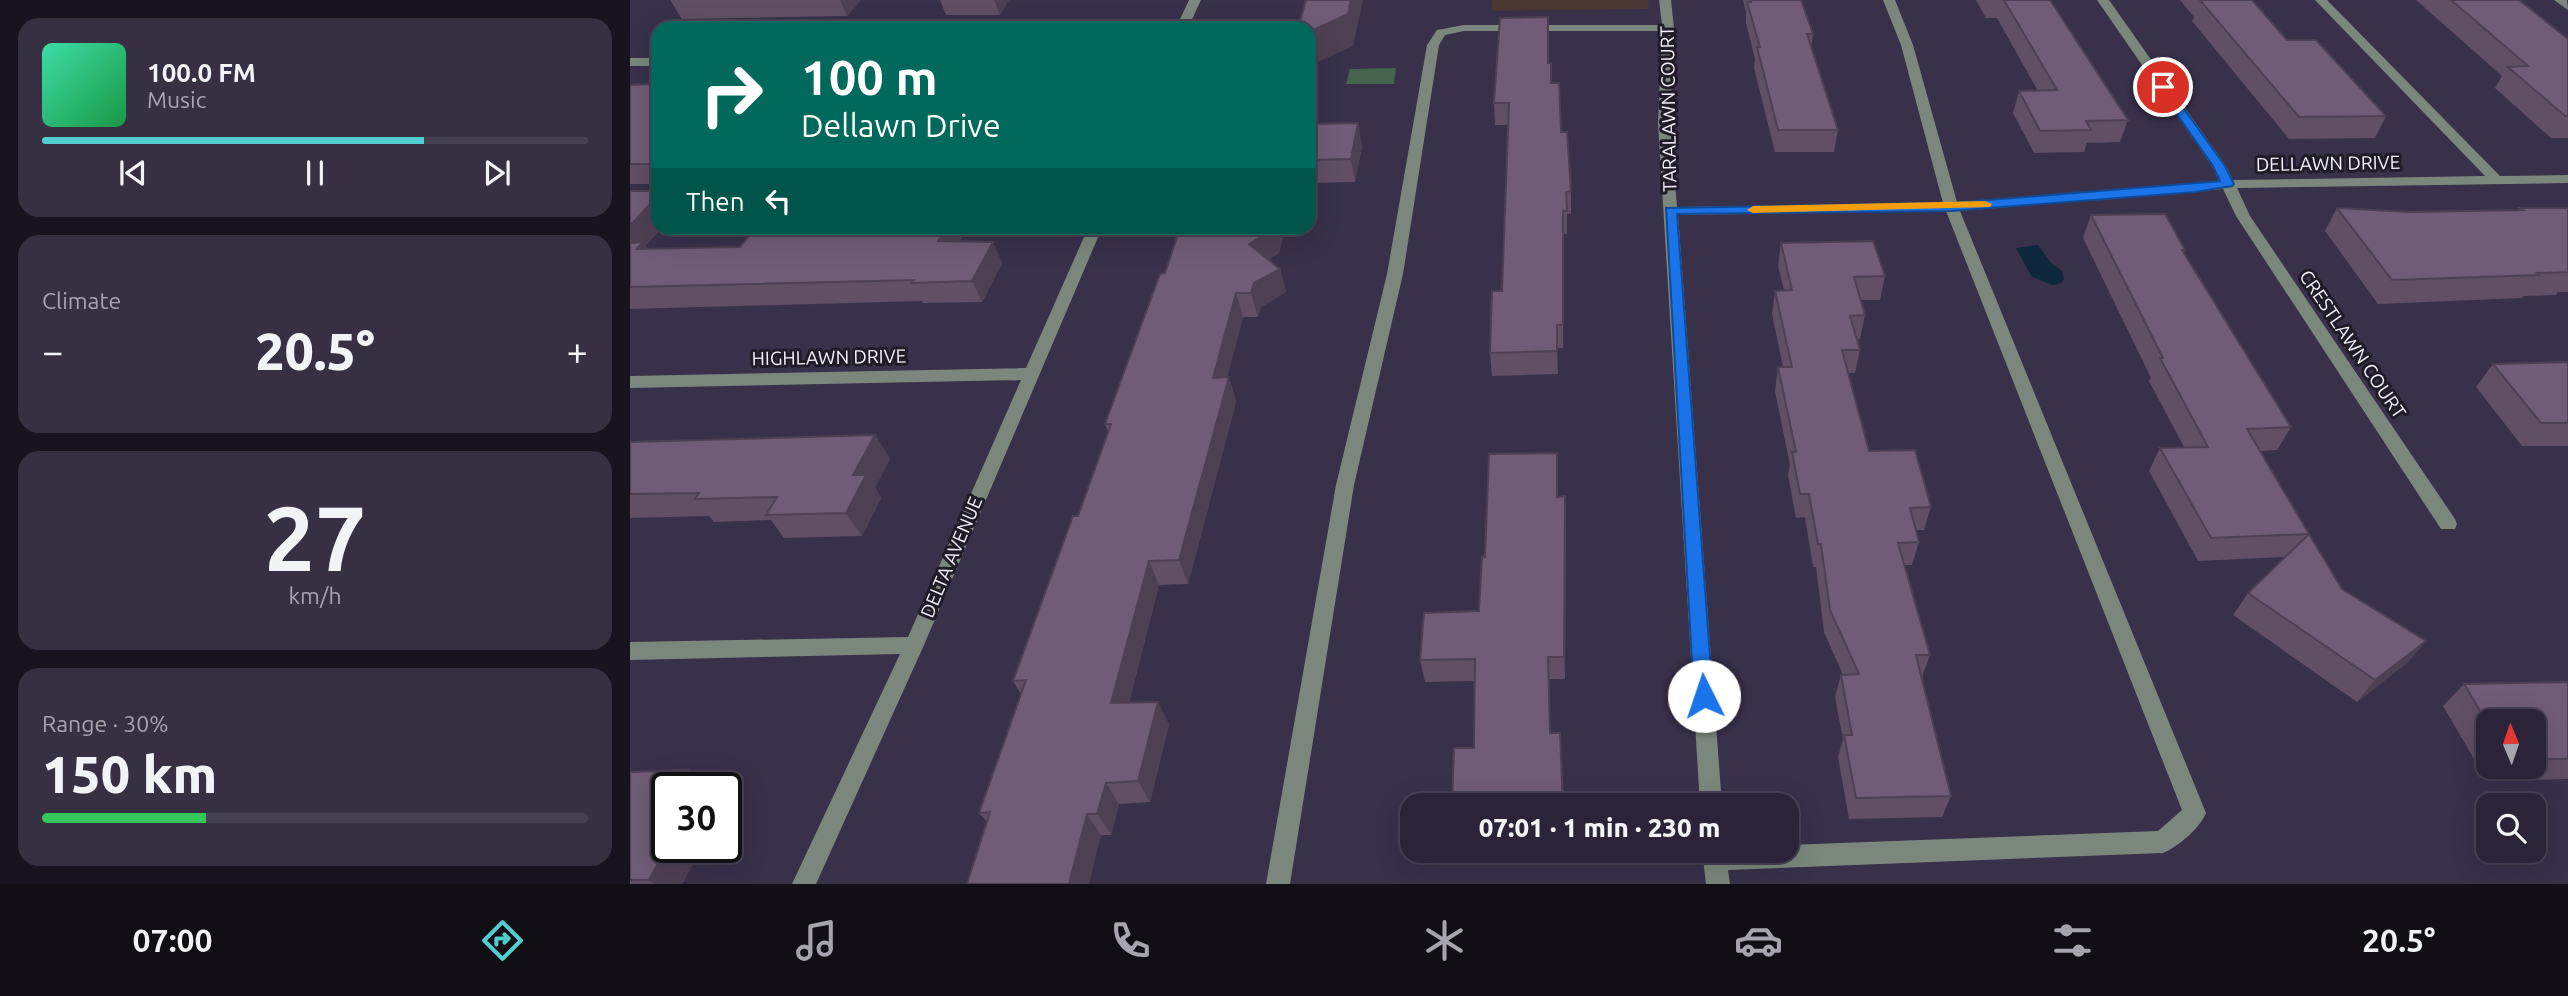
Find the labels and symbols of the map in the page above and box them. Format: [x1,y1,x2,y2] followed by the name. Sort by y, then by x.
[1656,25,1680,192] street label: TARALAWN COURT
[2133,57,2193,117] pin
[2256,151,2400,175] street label: DELLAWN DRIVE
[2295,266,2411,423] street label: CRESTLAWN COURT
[752,345,906,369] street label: HIGHLAWN DRIVE
[916,493,986,621] street label: DELTA AVENUE
[1667,659,1741,733] position arrow
[2476,709,2546,779] north arrow
[651,772,742,863] speed limit sign: 30

